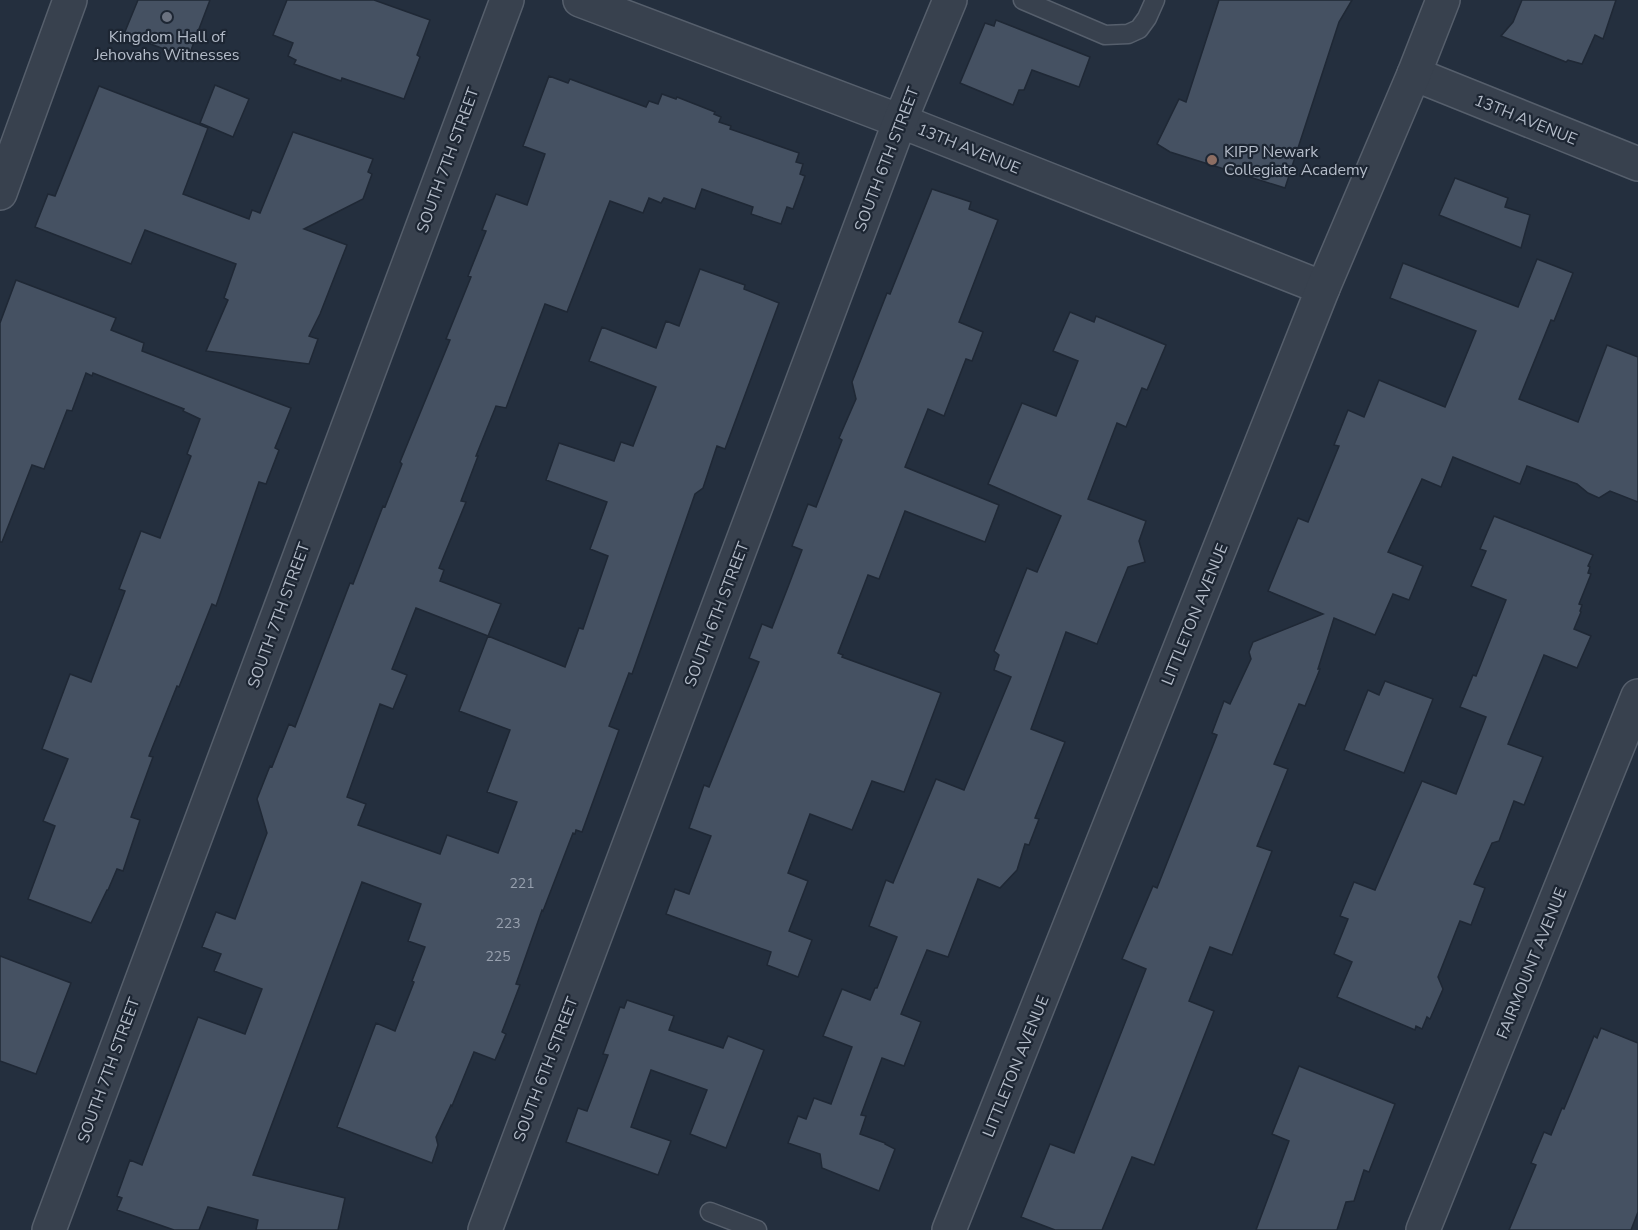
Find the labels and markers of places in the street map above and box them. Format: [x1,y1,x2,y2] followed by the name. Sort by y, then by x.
[160,10,174,24] marker: Kingdom Hall of Jehovahs Witnesses
[93,26,240,66] place label: Kingdom Hall of Jehovahs Witnesses
[1224,141,1369,181] place label: KIPP Newark Collegiate Academy
[1205,153,1219,167] marker: KIPP Newark Collegiate Academy

